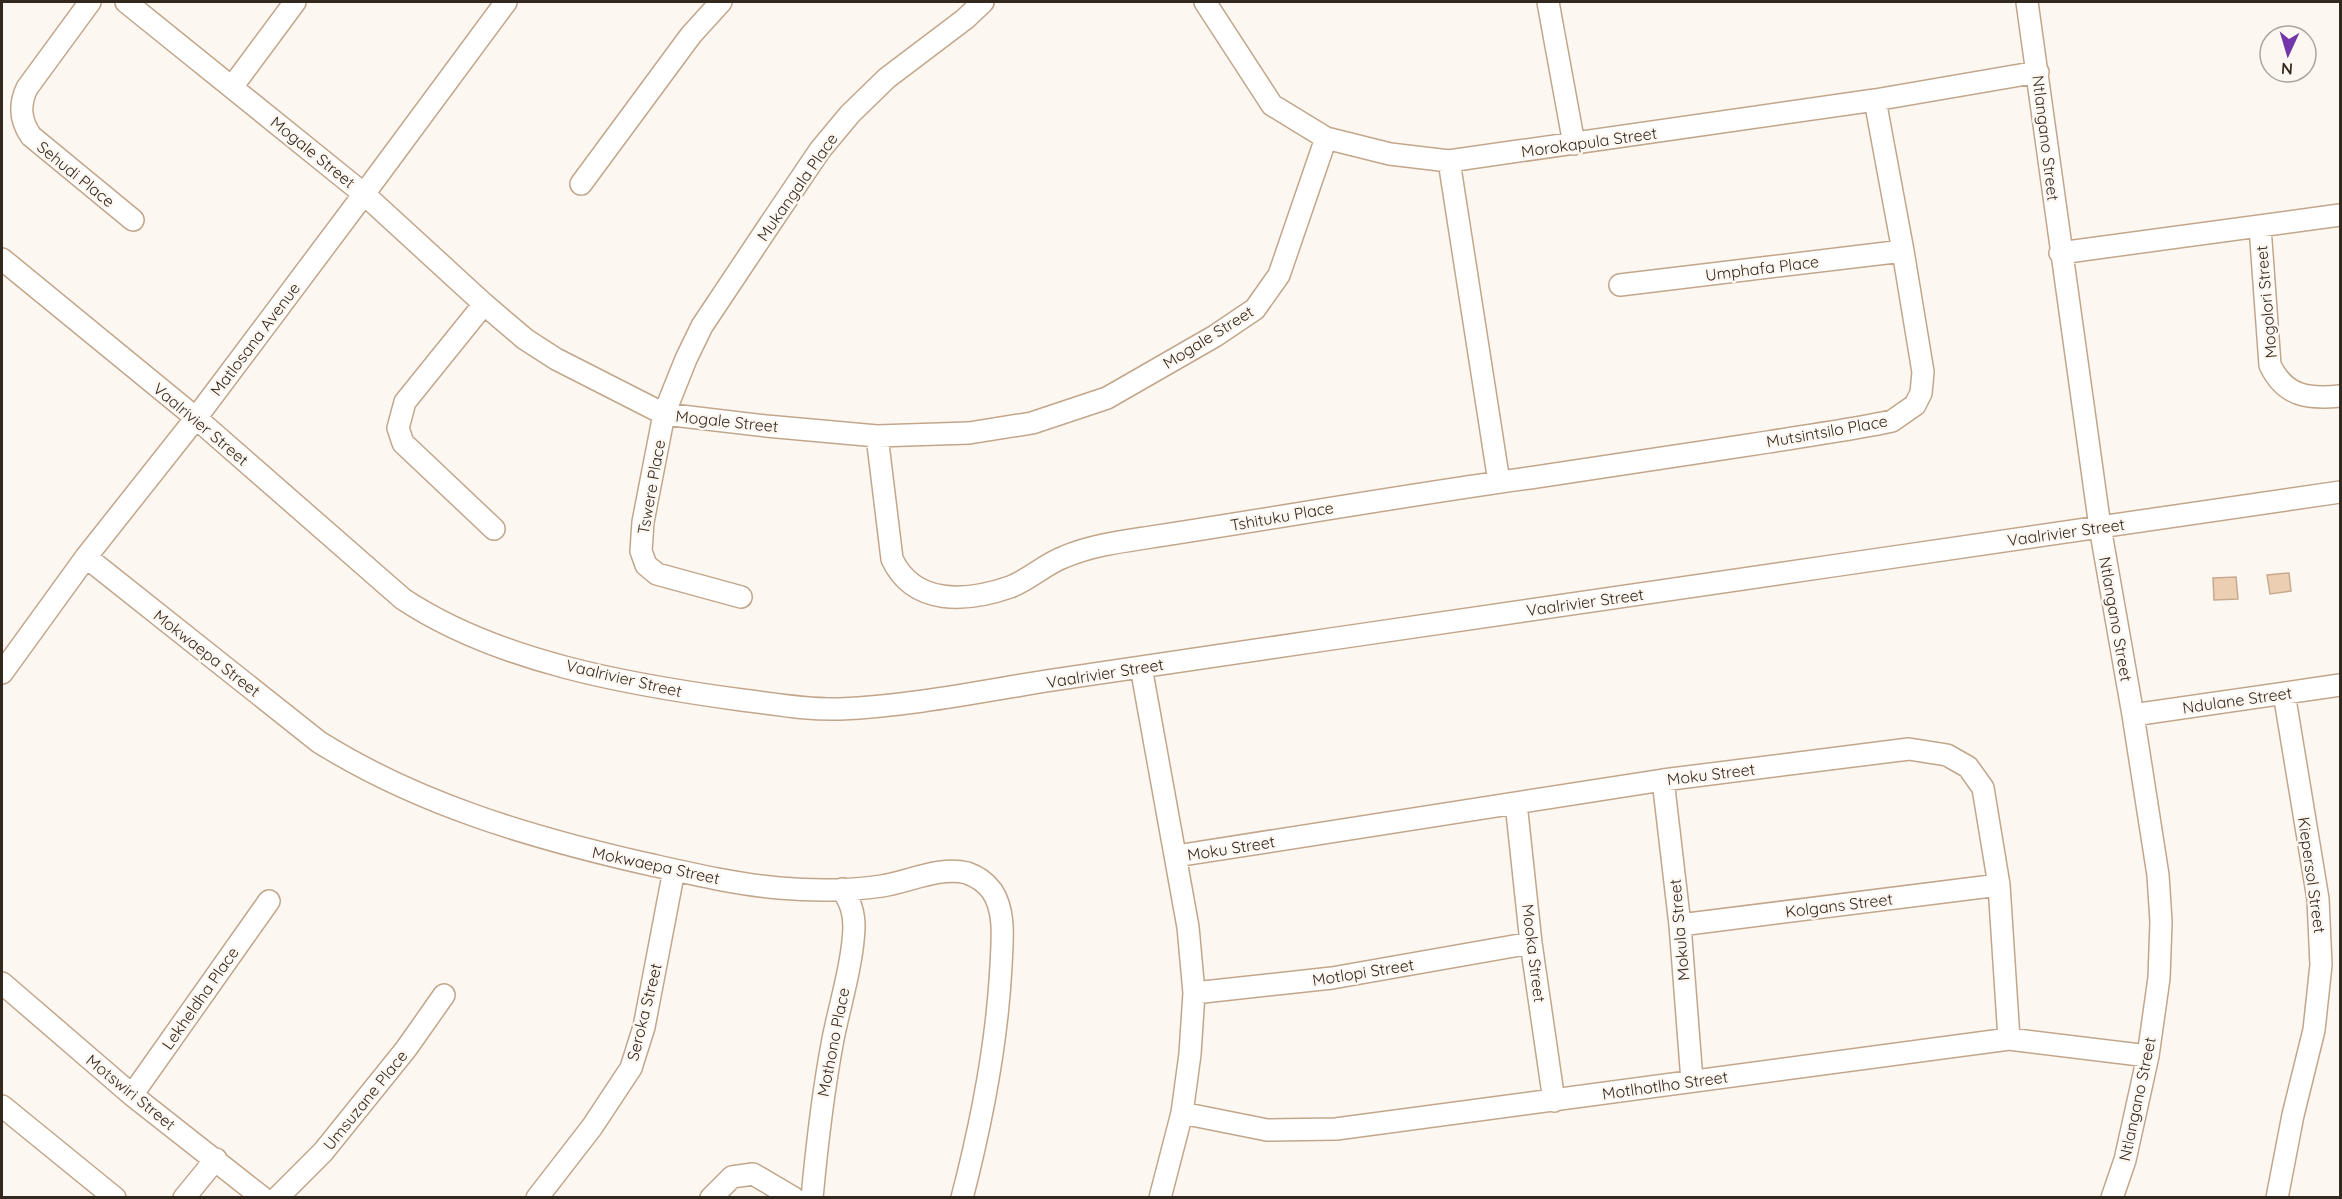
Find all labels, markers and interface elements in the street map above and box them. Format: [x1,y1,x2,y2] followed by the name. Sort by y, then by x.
[2258,24,2318,84] north arrow
[2280,59,2294,79] text: N
[2028,74,2064,202] street label: Ntlangano Street
[267,112,359,192] street label: Mogale Street
[1520,123,1658,161] street label: Morokapula Street
[752,129,842,245] street label: Mukangala Place
[33,137,119,211] street label: Sehudi Place
[2251,245,2281,359] street label: Mogolori Street
[1704,251,1820,285] street label: Umphafa Place
[206,278,304,400] street label: Matlosana Avenue
[1159,301,1257,373] street label: Mogale Street
[149,378,253,470] street label: Vaalrivier Street
[675,406,779,436] street label: Mogale Street
[1765,410,1889,452] street label: Mutsintsilo Place
[633,438,669,536] street label: Tswere Place
[1229,497,1335,535] street label: Tshituku Place
[2006,514,2126,550] street label: Vaalrivier Street
[2095,555,2137,683] street label: Ntlangano Street
[1525,584,1645,620] street label: Vaalrivier Street
[150,605,264,701] street label: Mokwaepa Street
[1045,654,1165,692] street label: Vaalrivier Street
[564,655,684,701] street label: Vaalrivier Street
[2181,682,2293,718] street label: Ndulane Street
[1666,759,1756,789] street label: Moku Street
[2294,816,2330,934] street label: Kiepersol Street
[1186,831,1276,865] street label: Moku Street
[590,842,722,888] street label: Mokwaepa Street
[1665,878,1693,982] street label: Mokula Street
[1784,888,1894,922] street label: Kolgans Street
[1518,903,1550,1003] street label: Mooka Street
[157,943,243,1053] street label: Lekheldha Place
[1311,954,1415,990] street label: Motlopi Street
[622,961,666,1063] street label: Seroka Street
[813,986,853,1098] street label: Mothono Place
[2114,1035,2160,1163] street label: Ntlangano Street
[319,1046,411,1154] street label: Umsuzane Place
[82,1050,180,1134] street label: Motswiri Street
[1601,1066,1729,1104] street label: Motlhotlho Street

